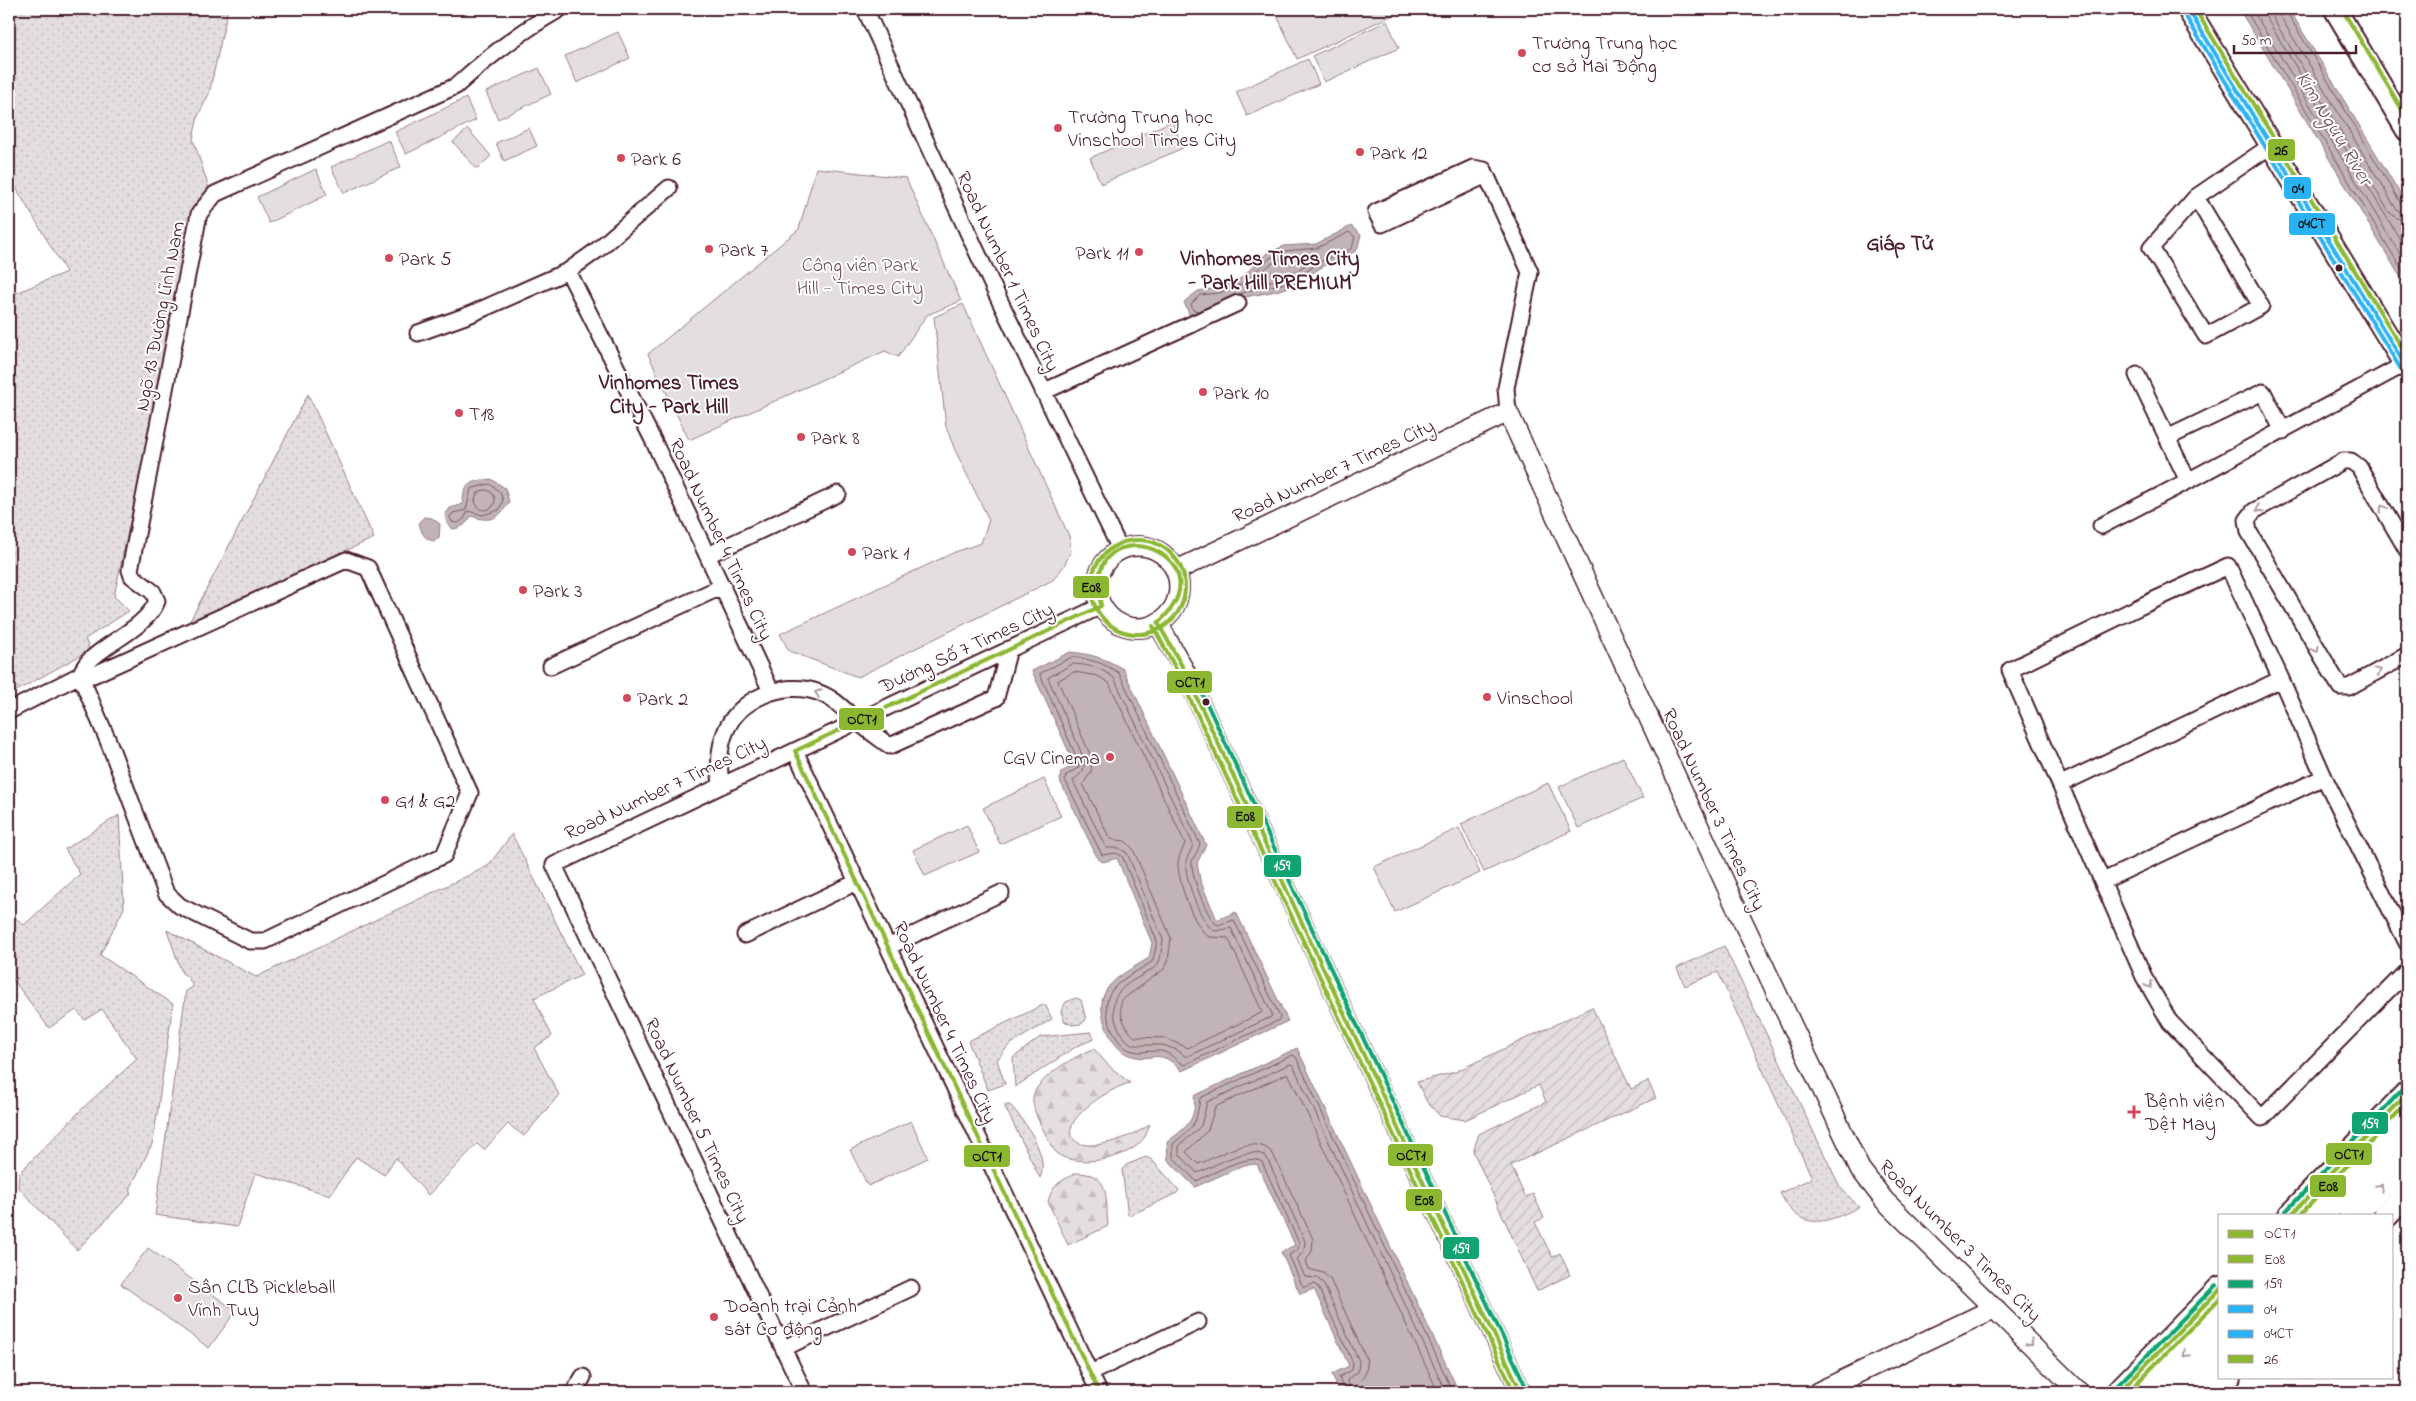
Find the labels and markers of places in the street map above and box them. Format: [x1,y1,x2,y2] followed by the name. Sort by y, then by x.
[1532,30,1677,83] place label: Trường Trung học cơ sở Mai Động
[1516,47,1528,59] marker: Trường Trung học cơ sở Mai Động
[1067,104,1236,156] place label: Trường Trung học Vinschool Times City
[1052,122,1064,134] marker: Trường Trung học Vinschool Times City
[1370,140,1428,169] place label: Park 12
[631,146,681,175] place label: Park 6
[1354,146,1366,158] marker: Park 12
[615,152,627,164] marker: Park 6
[719,237,768,266] place label: Park 7
[1075,240,1129,269] place label: Park 11
[703,243,715,255] marker: Park 7
[399,246,452,275] place label: Park 5
[1133,246,1145,258] marker: Park 11
[383,252,395,264] marker: Park 5
[2334,263,2344,273] unlabelled marker
[1213,380,1270,409] place label: Park 10
[1197,386,1209,398] marker: Park 10
[469,401,494,430] place label: T18
[453,407,465,419] marker: T18
[811,425,860,454] place label: Park 8
[795,431,807,443] marker: Park 8
[862,540,910,569] place label: Park 1
[846,546,858,558] marker: Park 1
[533,578,582,607] place label: Park 3
[517,584,529,596] marker: Park 3
[1496,685,1573,714] place label: Vinschool
[637,686,688,715] place label: Park 2
[1481,691,1493,703] marker: Vinschool
[621,692,633,704] marker: Park 2
[1201,697,1211,707] unlabelled marker
[1003,745,1100,774] place label: CGV Cinema
[1104,751,1116,763] marker: CGV Cinema
[395,788,456,817] place label: G1 & G2
[379,794,391,806] marker: G1 & G2
[2144,1088,2225,1140] place label: Bệnh viện Dệt May
[2127,1105,2141,1119] marker: Bệnh viện Dệt May
[187,1274,335,1326] place label: Sân CLB Pickleball Vĩnh Tuy
[172,1292,184,1304] marker: Sân CLB Pickleball Vĩnh Tuy
[723,1293,857,1346] place label: Doanh trại Cảnh sát Cơ động
[708,1311,720,1323] marker: Doanh trại Cảnh sát Cơ động

